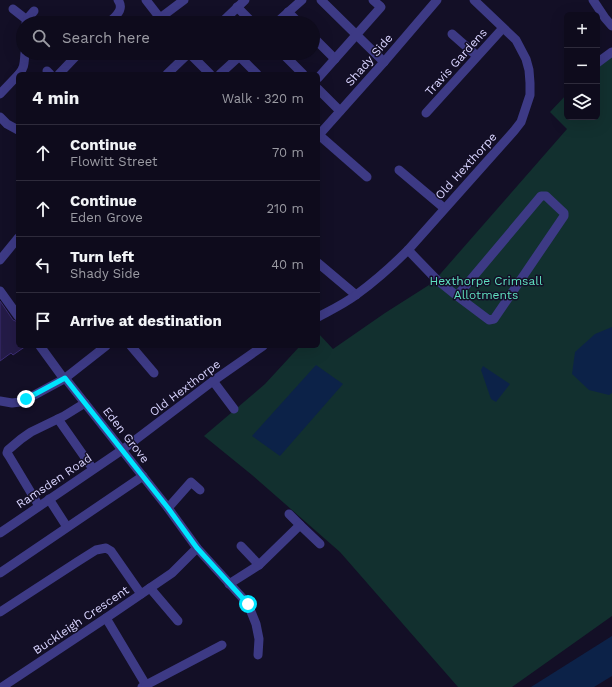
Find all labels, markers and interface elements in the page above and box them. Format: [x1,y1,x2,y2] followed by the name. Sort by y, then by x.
[564,12,600,120] map controls
[564,12,600,48] button: +
[16,16,320,60] search box
[422,25,490,99] street label: Travis Gardens
[30,27,52,49] icon: search
[62,29,150,47] text: Search here
[342,31,396,89] street label: Shady Side
[564,48,600,84] button: −
[564,84,600,120] button: layers
[32,88,79,108] text: 4 min
[222,91,304,106] text: Walk · 320 m
[432,130,500,202] street label: Old Hexthorpe
[70,136,137,154] text: Continue
[32,142,54,164] icon: ahead
[272,145,304,160] text: 70 m
[70,154,157,169] text: Flowitt Street
[70,192,137,210] text: Continue
[32,198,54,220] icon: ahead
[266,201,304,216] text: 210 m
[70,210,143,225] text: Eden Grove
[70,248,134,266] text: Turn left
[32,254,54,276] icon: left
[271,257,304,272] text: 40 m
[70,266,140,281] text: Shady Side
[429,274,543,302] park label: Hexthorpe Crimsall Allotments
[32,310,54,332] icon: arrive
[70,312,222,330] text: Arrive at destination
[147,357,223,419] street label: Old Hexthorpe
[17,390,35,408] route end
[100,404,152,466] street label: Eden Grove
[14,451,94,511] street label: Ramsden Road
[30,583,132,657] street label: Buckleigh Crescent
[239,595,257,613] route start

